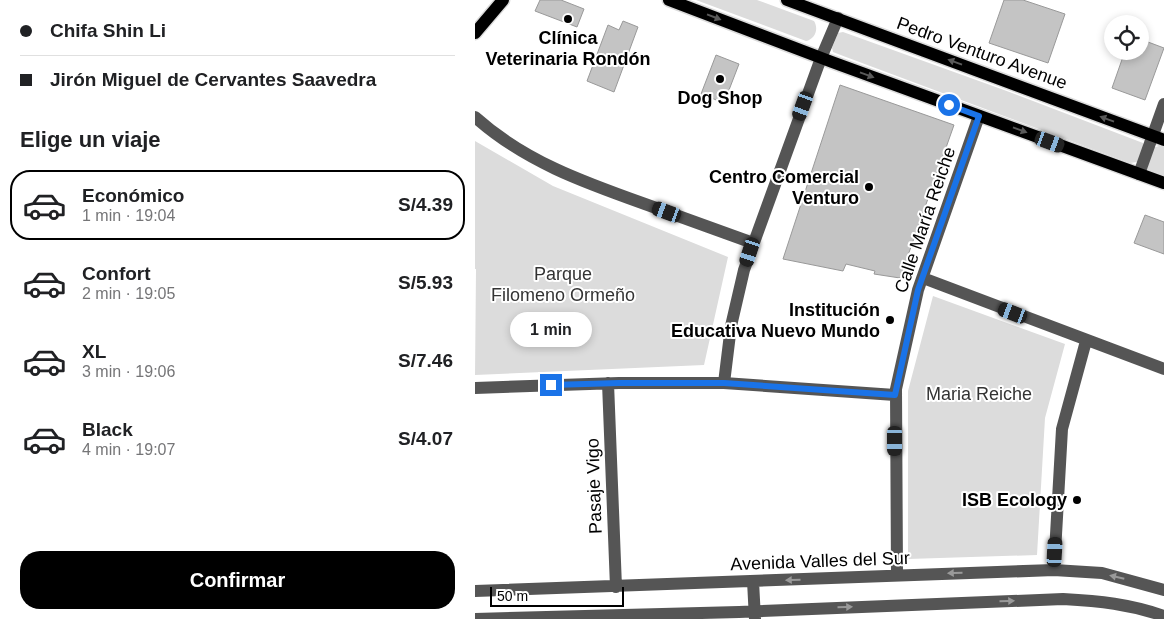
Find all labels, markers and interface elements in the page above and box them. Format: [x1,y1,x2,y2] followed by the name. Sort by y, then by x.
[562,13,574,25] marker: Clínica Veterinaria Rondón
[894,13,1070,93] street label: Pedro Venturo Avenue
[707,14,722,22] one-way arrow
[1104,15,1149,60] map controls
[1104,15,1149,60] button: locate
[50,20,166,41] text: Chifa Shin Li
[485,28,651,69] place label: Clínica Veterinaria Rondón
[947,58,962,65] one-way arrow
[50,69,376,90] text: Jirón Miguel de Cervantes Saavedra
[860,71,875,79] one-way arrow
[714,73,726,85] marker: Dog Shop
[678,88,762,108] place label: Dog Shop
[790,89,815,123] car
[938,94,960,116] route start
[1099,115,1114,123] one-way arrow
[20,127,161,152] text: Elige un viaje
[1012,127,1027,134] one-way arrow
[1033,130,1066,154] car
[891,144,959,296] street label: Calle María Reiche
[709,167,859,208] place label: Centro Comercial Venturo
[863,181,875,193] marker: Centro Comercial Venturo
[22,183,67,228] icon: car
[82,185,184,206] text: Económico
[398,194,453,215] text: S/4.39
[650,200,683,224] car
[82,207,175,224] text: 1 min · 19:04
[738,235,761,269] car
[22,261,67,306] icon: car
[82,263,151,284] text: Confort
[491,264,635,305] park label: Parque Filomeno Ormeño
[398,272,453,293] text: S/5.93
[82,285,175,302] text: 2 min · 19:05
[671,300,880,341] place label: Institución Educativa Nuevo Mundo
[996,301,1029,325] car
[510,312,592,348] callout: 1 min
[884,314,896,326] marker: Institución Educativa Nuevo Mundo
[530,321,572,338] text: 1 min
[22,339,67,384] icon: car
[82,341,106,362] text: XL
[398,350,453,371] text: S/7.46
[82,363,175,380] text: 3 min · 19:06
[540,374,562,396] route end
[926,384,1032,404] park label: Maria Reiche
[22,417,67,462] icon: car
[82,419,133,440] text: Black
[887,426,902,456] car
[398,428,453,449] text: S/4.07
[582,438,606,534] street label: Pasaje Vigo
[82,441,175,458] text: 4 min · 19:07
[962,490,1067,510] place label: ISB Ecology
[1071,494,1083,506] marker: ISB Ecology
[1046,537,1063,567] car
[730,548,910,574] street label: Avenida Valles del Sur
[20,551,455,609] button: Confirmar
[947,569,963,577] one-way arrow
[1109,572,1125,580] one-way arrow
[784,576,800,584] one-way arrow
[490,584,624,607] scale bar
[497,588,528,604] text: 50 m
[1000,597,1016,605] one-way arrow
[837,603,853,611] one-way arrow

